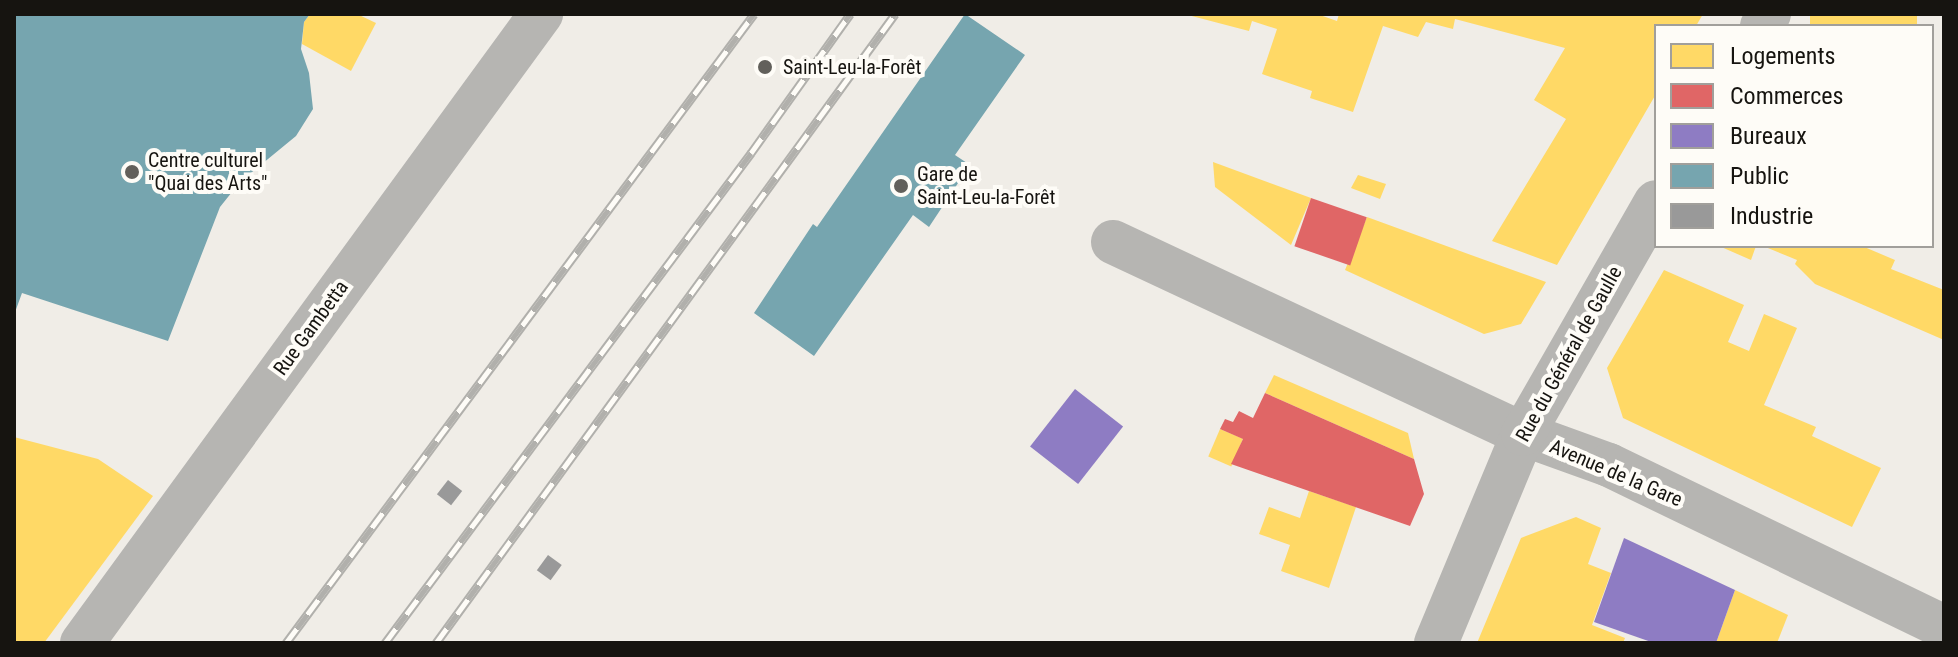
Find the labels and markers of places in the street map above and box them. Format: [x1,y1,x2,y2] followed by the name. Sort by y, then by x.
[783,55,921,79] place label: Saint-Leu-la-Forêt
[754,56,776,78] marker: Saint-Leu-la-Forêt
[148,148,267,195] place label: Centre culturel "Quai des Arts"
[917,162,1055,209] place label: Gare de Saint-Leu-la-Forêt
[123,163,141,181] marker: Centre culturel "Quai des Arts"
[892,177,910,195] marker: Gare de Saint-Leu-la-Forêt

